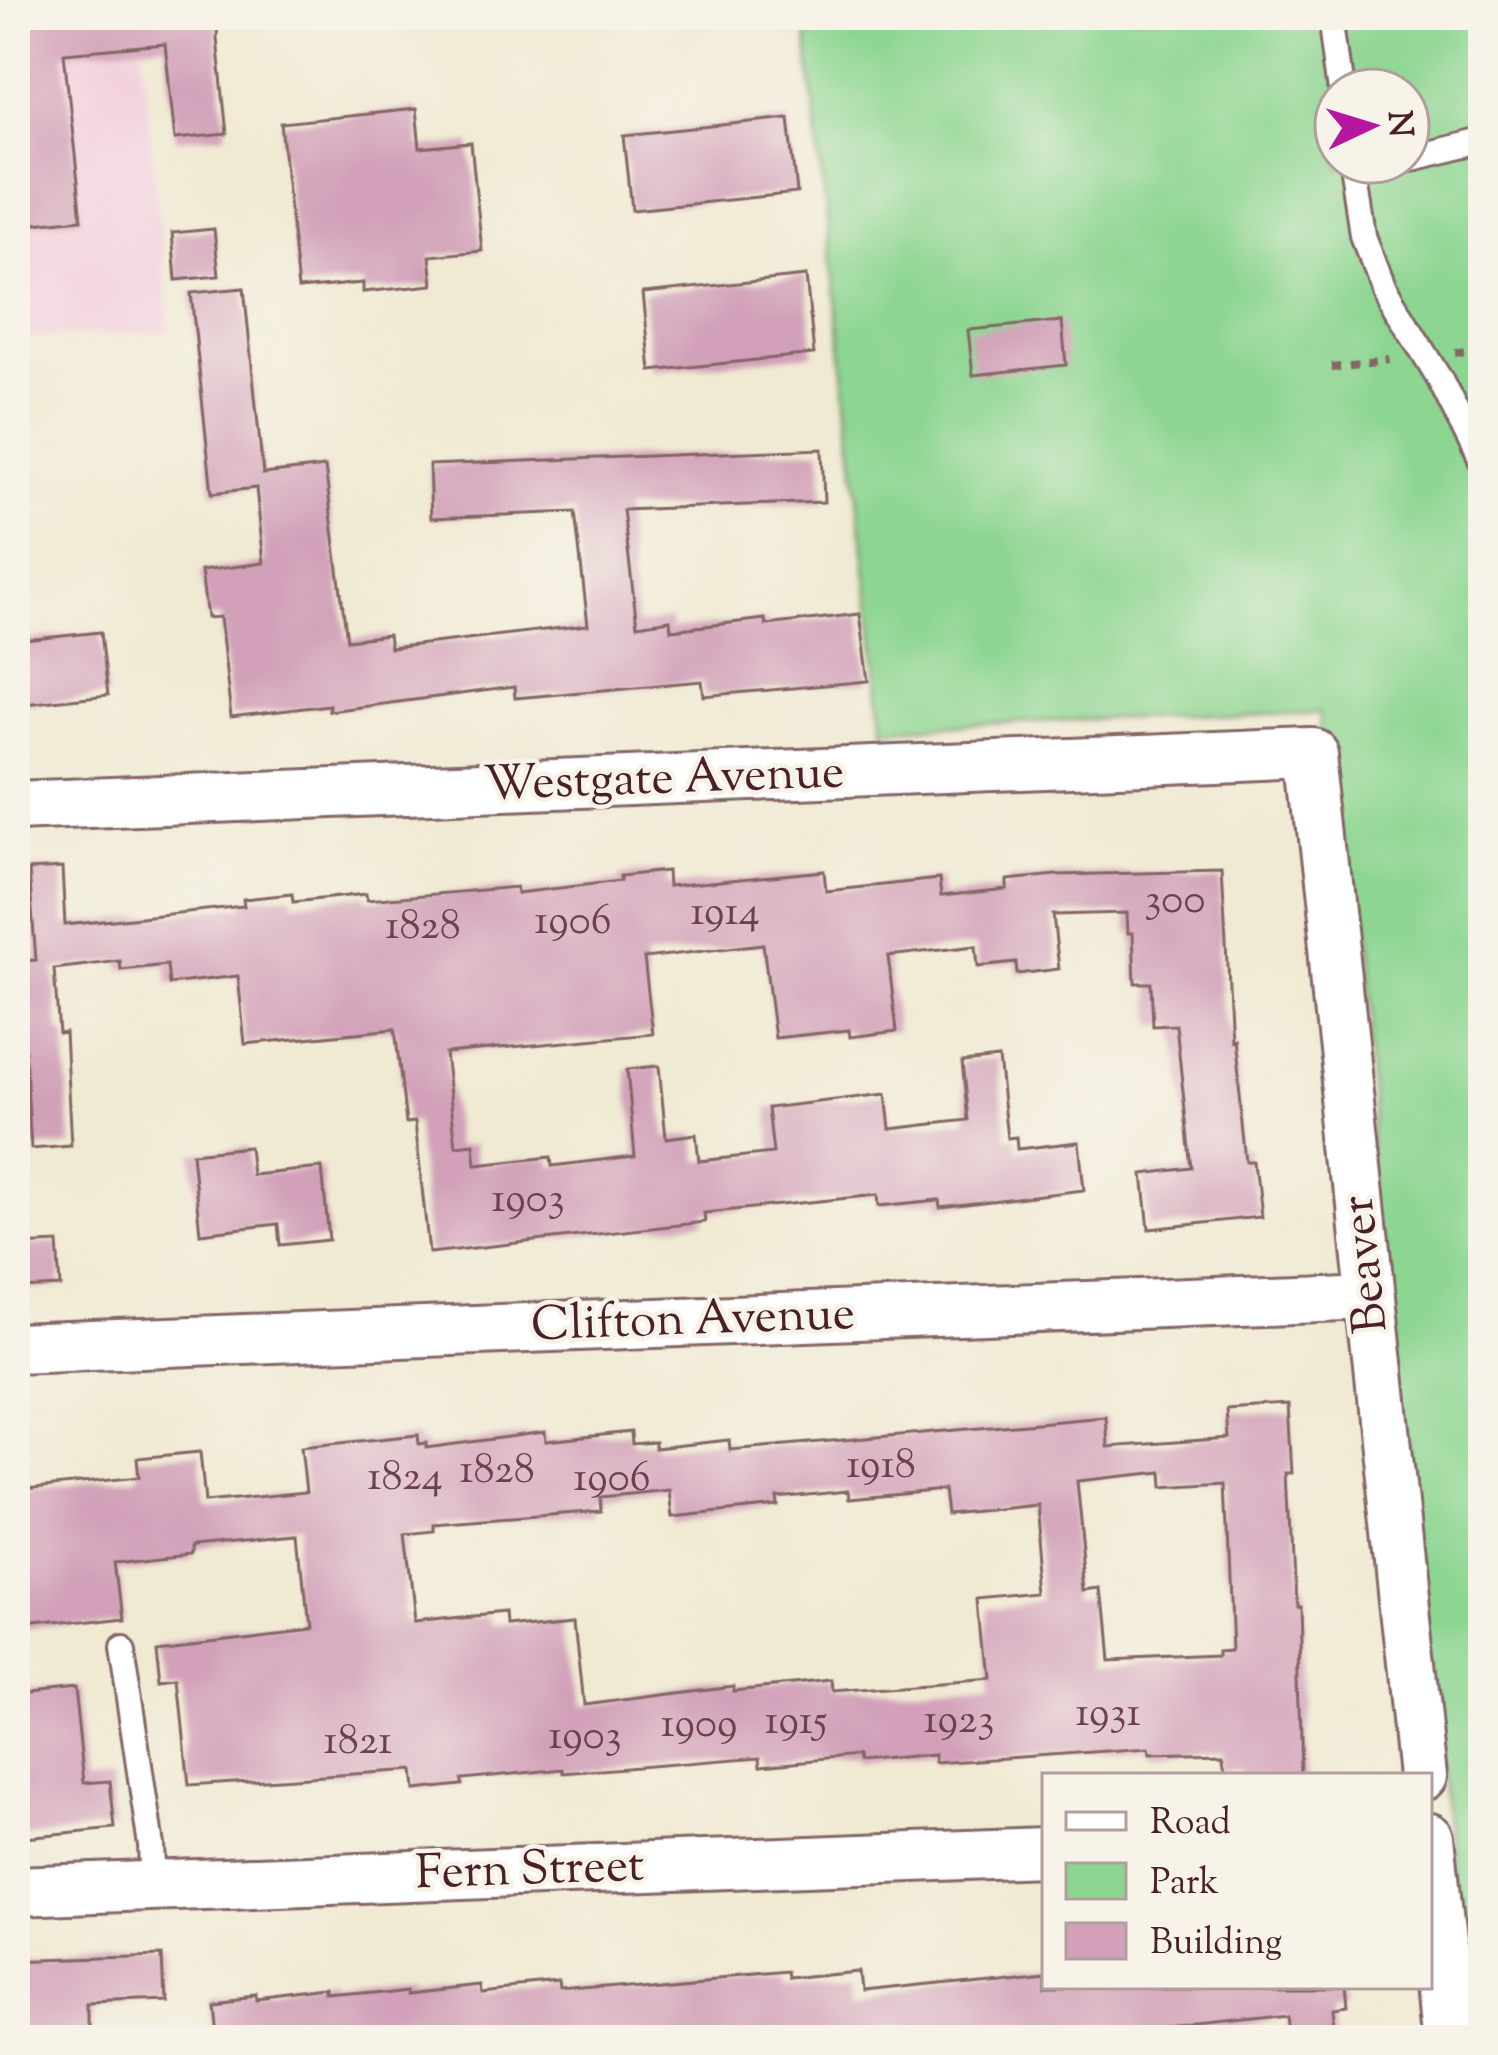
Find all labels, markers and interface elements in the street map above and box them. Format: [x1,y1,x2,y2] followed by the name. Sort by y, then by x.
[1312,66,1432,186] north arrow
[1373,109,1423,139] text: N
[483,740,845,822] street label: Westgate Avenue
[1144,872,1206,932] house number: 300
[690,884,760,944] house number: 1914
[534,893,612,953] house number: 1906
[385,898,461,958] house number: 1828
[491,1171,565,1231] house number: 1903
[1325,1192,1409,1336] street label: Beaver
[530,1282,856,1362] street label: Clifton Avenue
[846,1437,916,1497] house number: 1918
[459,1442,535,1502] house number: 1828
[367,1449,443,1509] house number: 1824
[573,1450,651,1510] house number: 1906
[1075,1685,1141,1745] house number: 1931
[924,1692,994,1752] house number: 1923
[765,1693,827,1753] house number: 1915
[661,1696,737,1756] house number: 1909
[548,1708,622,1768] house number: 1903
[324,1713,392,1773] house number: 1821
[1042,1773,1432,1989] legend
[1150,1798,1231,1850] text: Road
[414,1834,646,1910] street label: Fern Street
[1150,1858,1219,1910] text: Park
[1150,1918,1282,1970] text: Building

